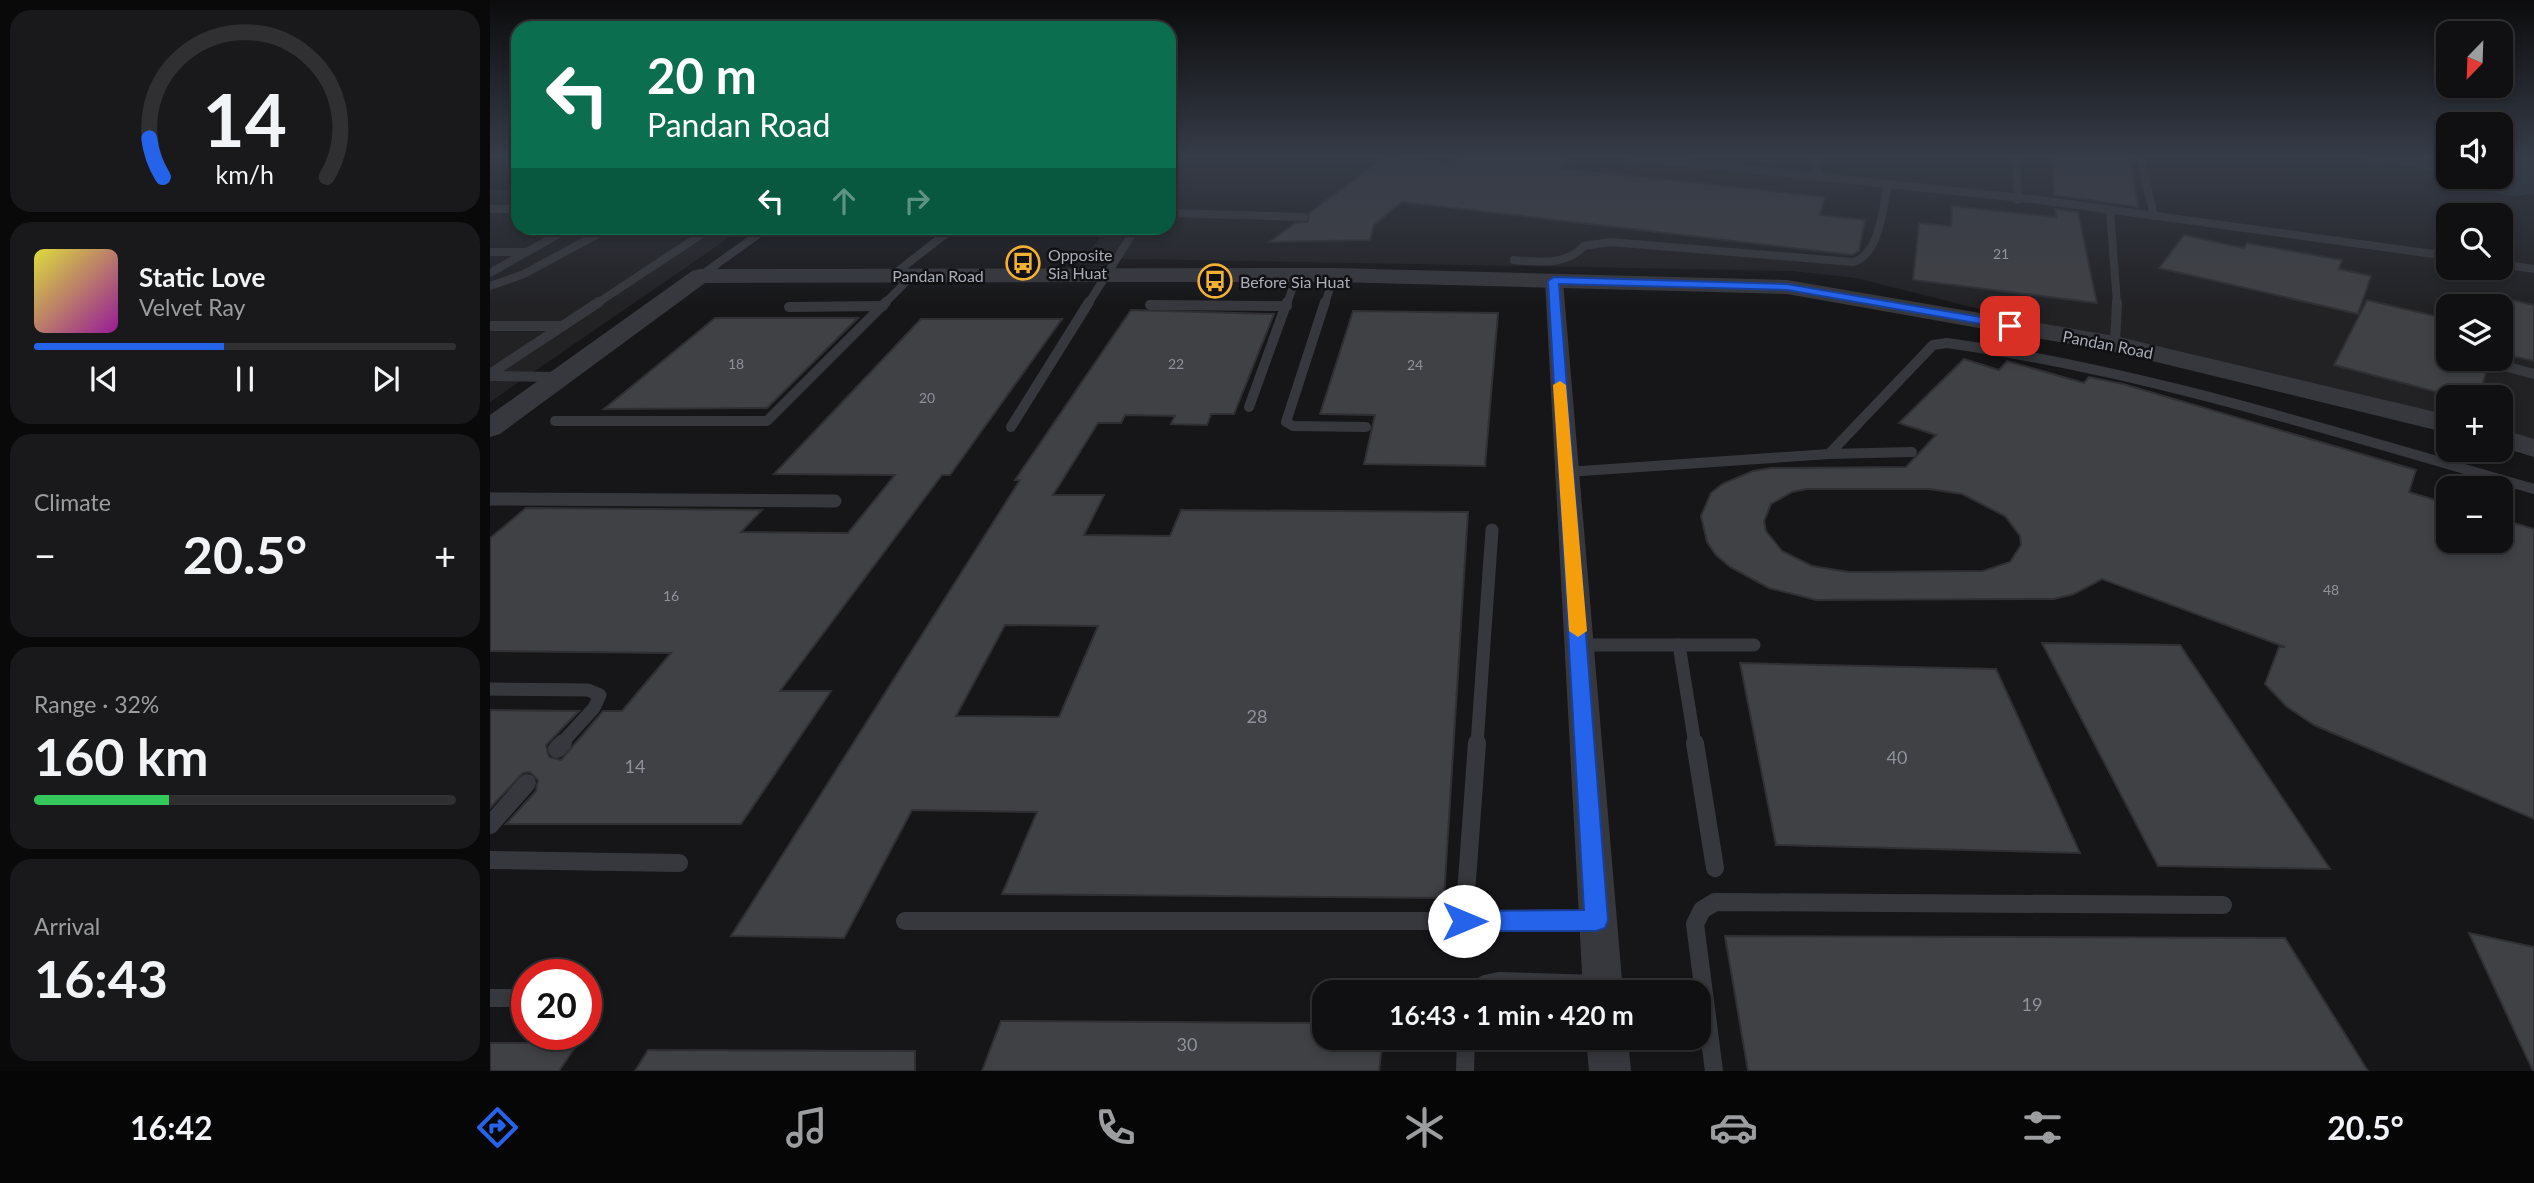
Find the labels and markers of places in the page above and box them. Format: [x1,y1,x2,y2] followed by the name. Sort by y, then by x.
[1004,244,1042,282] bus stop icon: Opposite Sia Huat
[1048,245,1113,282] place label: Opposite Sia Huat
[1196,262,1234,300] bus stop icon: Before Sia Huat
[1240,272,1350,291] place label: Before Sia Huat
[1980,296,2040,356] pin

